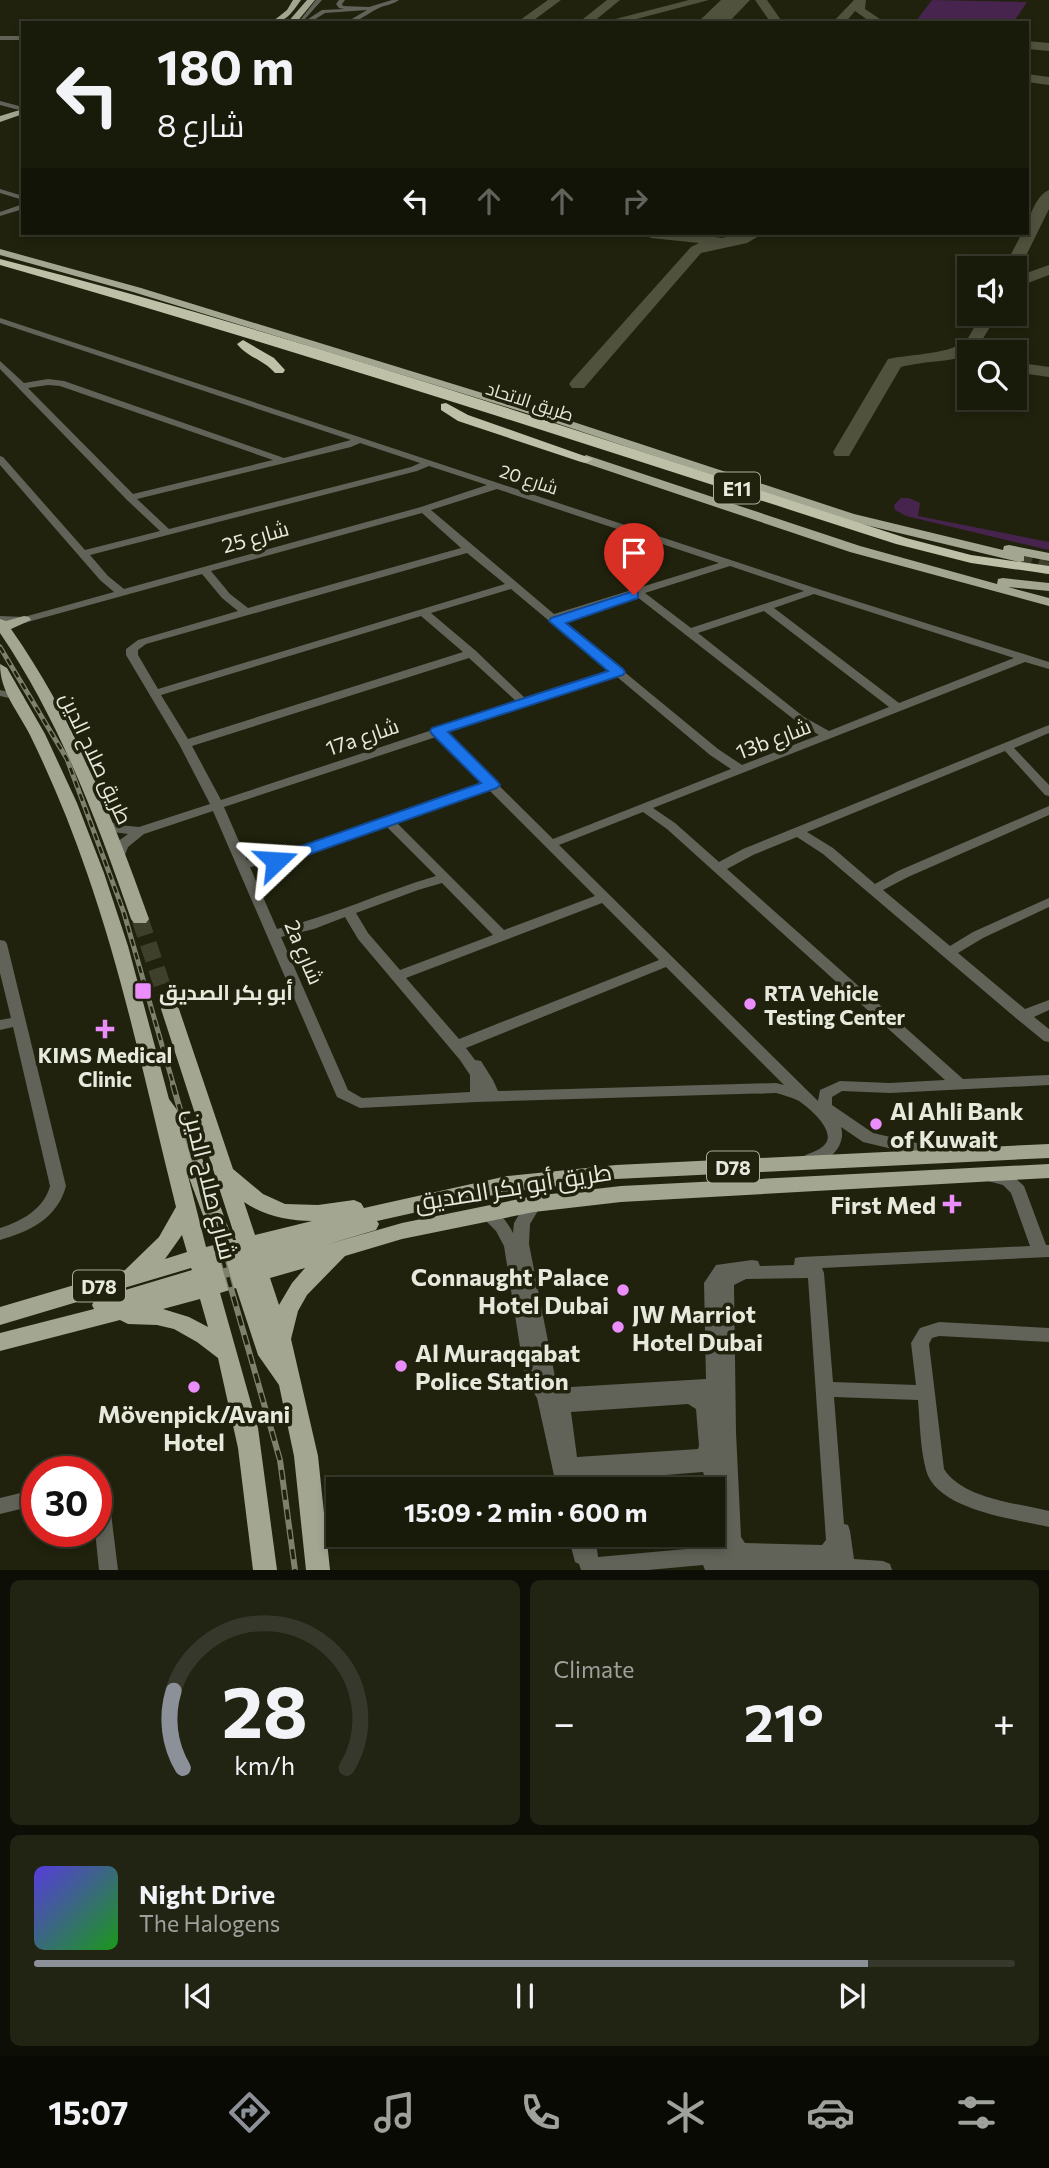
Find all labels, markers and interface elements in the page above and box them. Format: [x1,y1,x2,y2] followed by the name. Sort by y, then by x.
[157,35,294,95] text: 180 m
[42,49,133,140] icon: left
[157,104,245,144] text: شارع 8
[397,182,435,220] icon: left
[470,182,508,220] icon: ahead
[543,182,581,220] icon: ahead
[616,182,654,220] icon: right
[957,256,1027,410] map controls
[957,256,1027,326] button: sound
[957,340,1027,410] button: search
[483,377,577,427] street label: طريق الاتحاد
[496,459,561,501] street label: شارع 20
[714,472,760,503] road number: E11
[219,515,292,560] street label: شارع 25
[604,523,664,595] pin
[615,534,653,572] icon: arrive
[53,688,138,829] street label: طريق صلاح الدين
[322,712,403,763] street label: 17a شارع
[732,712,815,766] street label: 13b شارع
[239,824,313,898] position arrow
[278,916,330,989] street label: 2a شارع
[159,979,293,1006] place label: أبو بكر الصديق
[764,980,906,1029] place label: RTA Vehicle Testing Center
[133,981,153,1001] marker: أبو بكر الصديق
[742,996,758,1012] marker: RTA Vehicle Testing Center
[95,1019,115,1039] marker: KIMS Medical Clinic
[38,1042,172,1091] place label: KIMS Medical Clinic
[890,1096,1024,1153] place label: Al Ahli Bank of Kuwait
[175,1106,244,1263] street label: شارع صلاح الدين
[868,1116,884,1132] marker: Al Ahli Bank of Kuwait
[707,1152,759,1182] road number: D78
[412,1156,614,1218] street label: طريق أبو بكر الصديق
[830,1190,936,1219] place label: First Med
[942,1194,962,1214] marker: First Med
[411,1262,609,1319] place label: Connaught Palace Hotel Dubai
[73,1270,125,1302] road number: D78
[615,1282,631,1298] marker: Connaught Palace Hotel Dubai
[632,1299,763,1356] place label: JW Marriot Hotel Dubai
[610,1319,626,1335] marker: JW Marriot Hotel Dubai
[415,1338,580,1395] place label: Al Muraqqabat Police Station
[393,1358,409,1374] marker: Al Muraqqabat Police Station
[186,1379,202,1395] marker: Mövenpick/Avani Hotel
[98,1399,290,1456] place label: Mövenpick/Avani Hotel
[21,1456,112,1547] speed limit sign: 30
[404,1496,647,1527] text: 15:09 · 2 min · 600 m
[554,1655,635,1683] text: Climate
[222,1665,308,1754] text: 28
[744,1689,824,1753] text: 21°
[554,1698,575,1745] text: −
[993,1698,1015,1745] text: +
[234,1750,295,1780] text: km/h
[139,1878,275,1909] text: Night Drive
[139,1909,280,1937] text: The Halogens
[179,1977,217,2015] icon: previous
[506,1977,544,2015] icon: pause
[833,1977,871,2015] icon: next
[225,2088,274,2137] icon: directions
[370,2088,419,2137] icon: music
[516,2088,565,2137] icon: phone
[661,2088,710,2137] icon: climate
[806,2088,855,2137] icon: car
[952,2088,1001,2137] icon: filters
[48,2092,128,2132] text: 15:07

